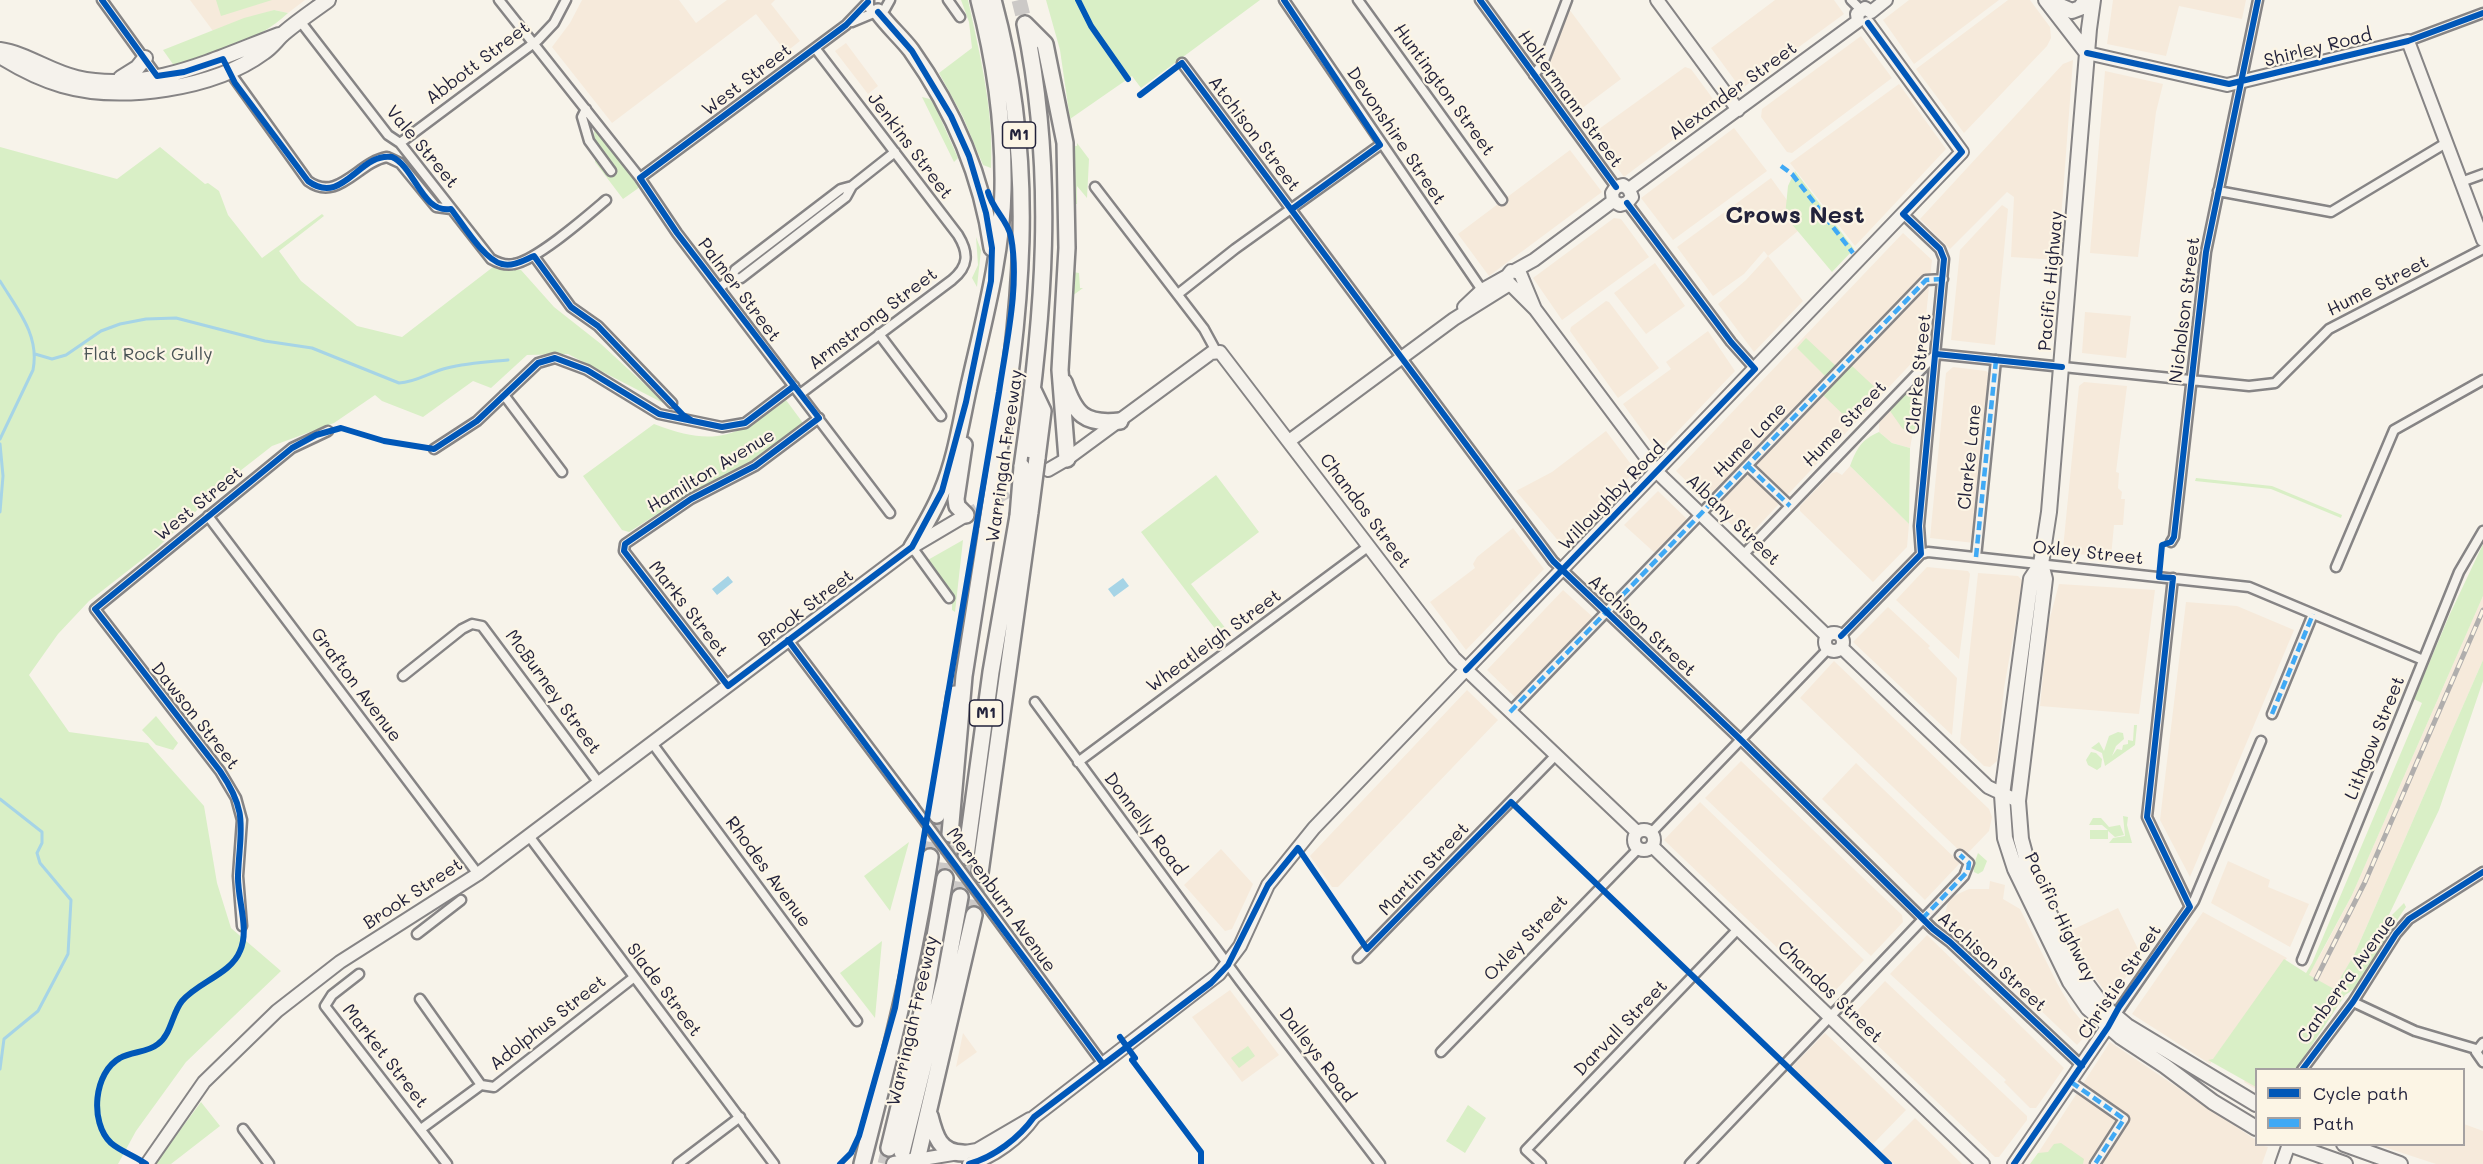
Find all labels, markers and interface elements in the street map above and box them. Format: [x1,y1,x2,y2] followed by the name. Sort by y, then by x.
[422,17,534,109] street label: Abbott Street
[1389,20,1499,160] street label: Huntington Street
[2262,24,2374,72] street label: Shirley Road
[1513,26,1627,172] street label: Holtermann Street
[1665,37,1801,145] street label: Alexander Street
[698,39,796,121] street label: West Street
[1342,63,1450,209] street label: Devonshire Street
[1204,72,1304,196] street label: Atchison Street
[863,88,957,204] street label: Jenkins Street
[381,101,463,193] street label: Vale Street
[1002,122,1036,148] road number: M1
[1725,202,1865,230] district label: Crows Nest
[2034,210,2068,352] street label: Pacific Highway
[693,234,785,346] street label: Palmer Street
[2165,236,2205,384] street label: Nicholson Street
[2324,251,2432,321] street label: Hume Street
[804,264,942,374] street label: Armstrong Street
[1902,313,1936,435] street label: Clarke Street
[83,343,213,365] park label: Flat Rock Gully
[982,368,1028,544] street label: Warringah Freeway
[1799,376,1891,472] street label: Hume Street
[1709,398,1791,482] street label: Hume Lane
[1954,403,1986,511] street label: Clarke Lane
[643,424,779,518] street label: Hamilton Avenue
[1555,437,1669,555] street label: Willoughby Road
[1315,449,1415,573] street label: Chandos Street
[151,462,247,546] street label: West Street
[1682,470,1784,570] street label: Albany Street
[2031,536,2145,570] street label: Oxley Street
[644,557,732,661] street label: Marks Street
[754,565,858,651] street label: Brook Street
[1584,571,1700,681] street label: Atchison Street
[1143,585,1285,697] street label: Wheatleigh Street
[306,624,406,746] street label: Grafton Avenue
[501,626,605,758] street label: McBurney Street
[146,658,244,774] street label: Dawson Street
[2340,673,2410,803] street label: Lithgow Street
[970,700,1002,726] road number: M1
[1099,768,1191,880] street label: Donnelly Road
[721,812,815,932] street label: Rhodes Avenue
[1374,818,1474,920] street label: Martin Street
[941,824,1061,976] street label: Merrenburn Avenue
[2019,849,2101,985] street label: Pacific Highway
[359,854,467,934] street label: Brook Street
[1479,890,1573,986] street label: Oxley Street
[1933,907,2051,1017] street label: Atchison Street
[2293,910,2401,1048] street label: Canberra Avenue
[2074,920,2166,1044] street label: Christie Street
[883,934,943,1108] street label: Warringah Freeway
[1773,936,1887,1048] street label: Chandos Street
[622,939,706,1041] street label: Slade Street
[485,971,611,1075] street label: Adolphus Street
[1570,975,1672,1081] street label: Darvall Street
[338,1000,432,1112] street label: Market Street
[1275,1004,1359,1106] street label: Dalleys Road
[2255,1068,2465,1146] legend
[2313,1081,2408,1105] text: Cycle path
[2313,1111,2353,1135] text: Path

